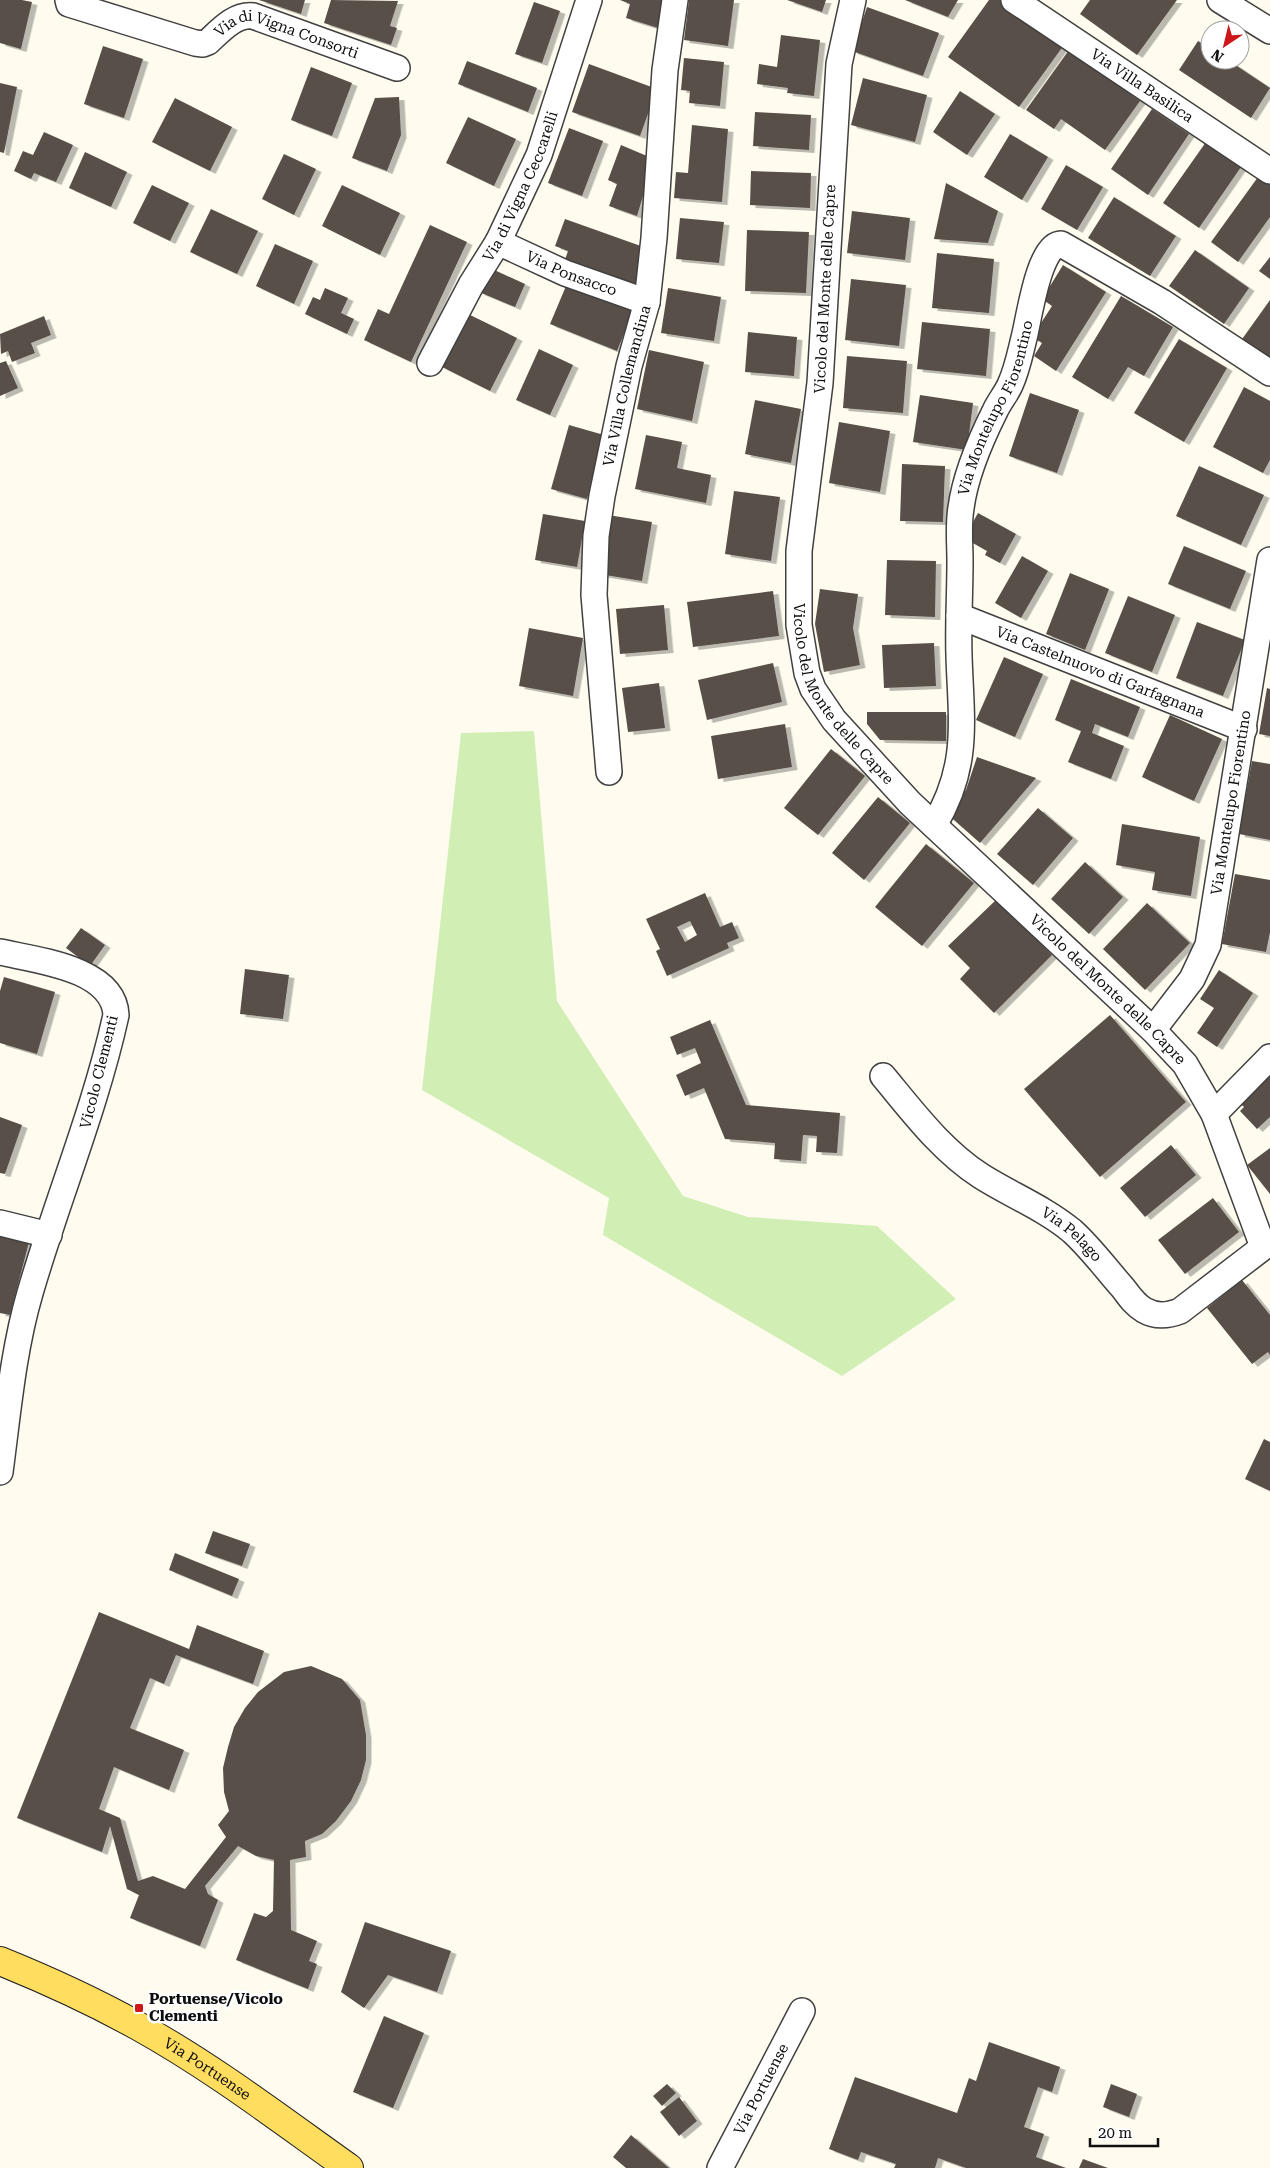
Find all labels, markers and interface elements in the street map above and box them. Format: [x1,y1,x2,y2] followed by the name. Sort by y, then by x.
[210,7,361,62] street label: Via di Vigna Consorti
[1200,20,1250,70] north arrow
[1087,45,1197,126] street label: Via Villa Basilica
[1208,46,1227,65] text: N
[479,109,562,265] street label: Via di Vigna Ceccarelli
[811,184,839,394] street label: Vicolo del Monte delle Capre
[523,247,619,300] street label: Via Ponsacco
[599,303,655,468] street label: Via Villa Collemandina
[954,319,1037,497] street label: Via Montelupo Fiorentino
[790,603,897,788] street label: Vicolo del Monte delle Capre
[993,623,1207,722] street label: Via Castelnuovo di Garfagnana
[1207,709,1255,896] street label: Via Montelupo Fiorentino
[1026,911,1190,1068] street label: Vicolo del Monte delle Capre
[76,1013,122,1131] street label: Vicolo Clementi
[1038,1203,1106,1265] street label: Via Pelago
[149,1990,283,2025] place label: Portuense/Vicolo Clementi
[133,2002,145,2014] marker: Portuense/Vicolo Clementi
[160,2034,254,2104] street label: Via Portuense
[730,2040,792,2138] street label: Via Portuense
[1090,2116,1158,2148] scale bar
[1098,2124,1133,2142] text: 20 m

